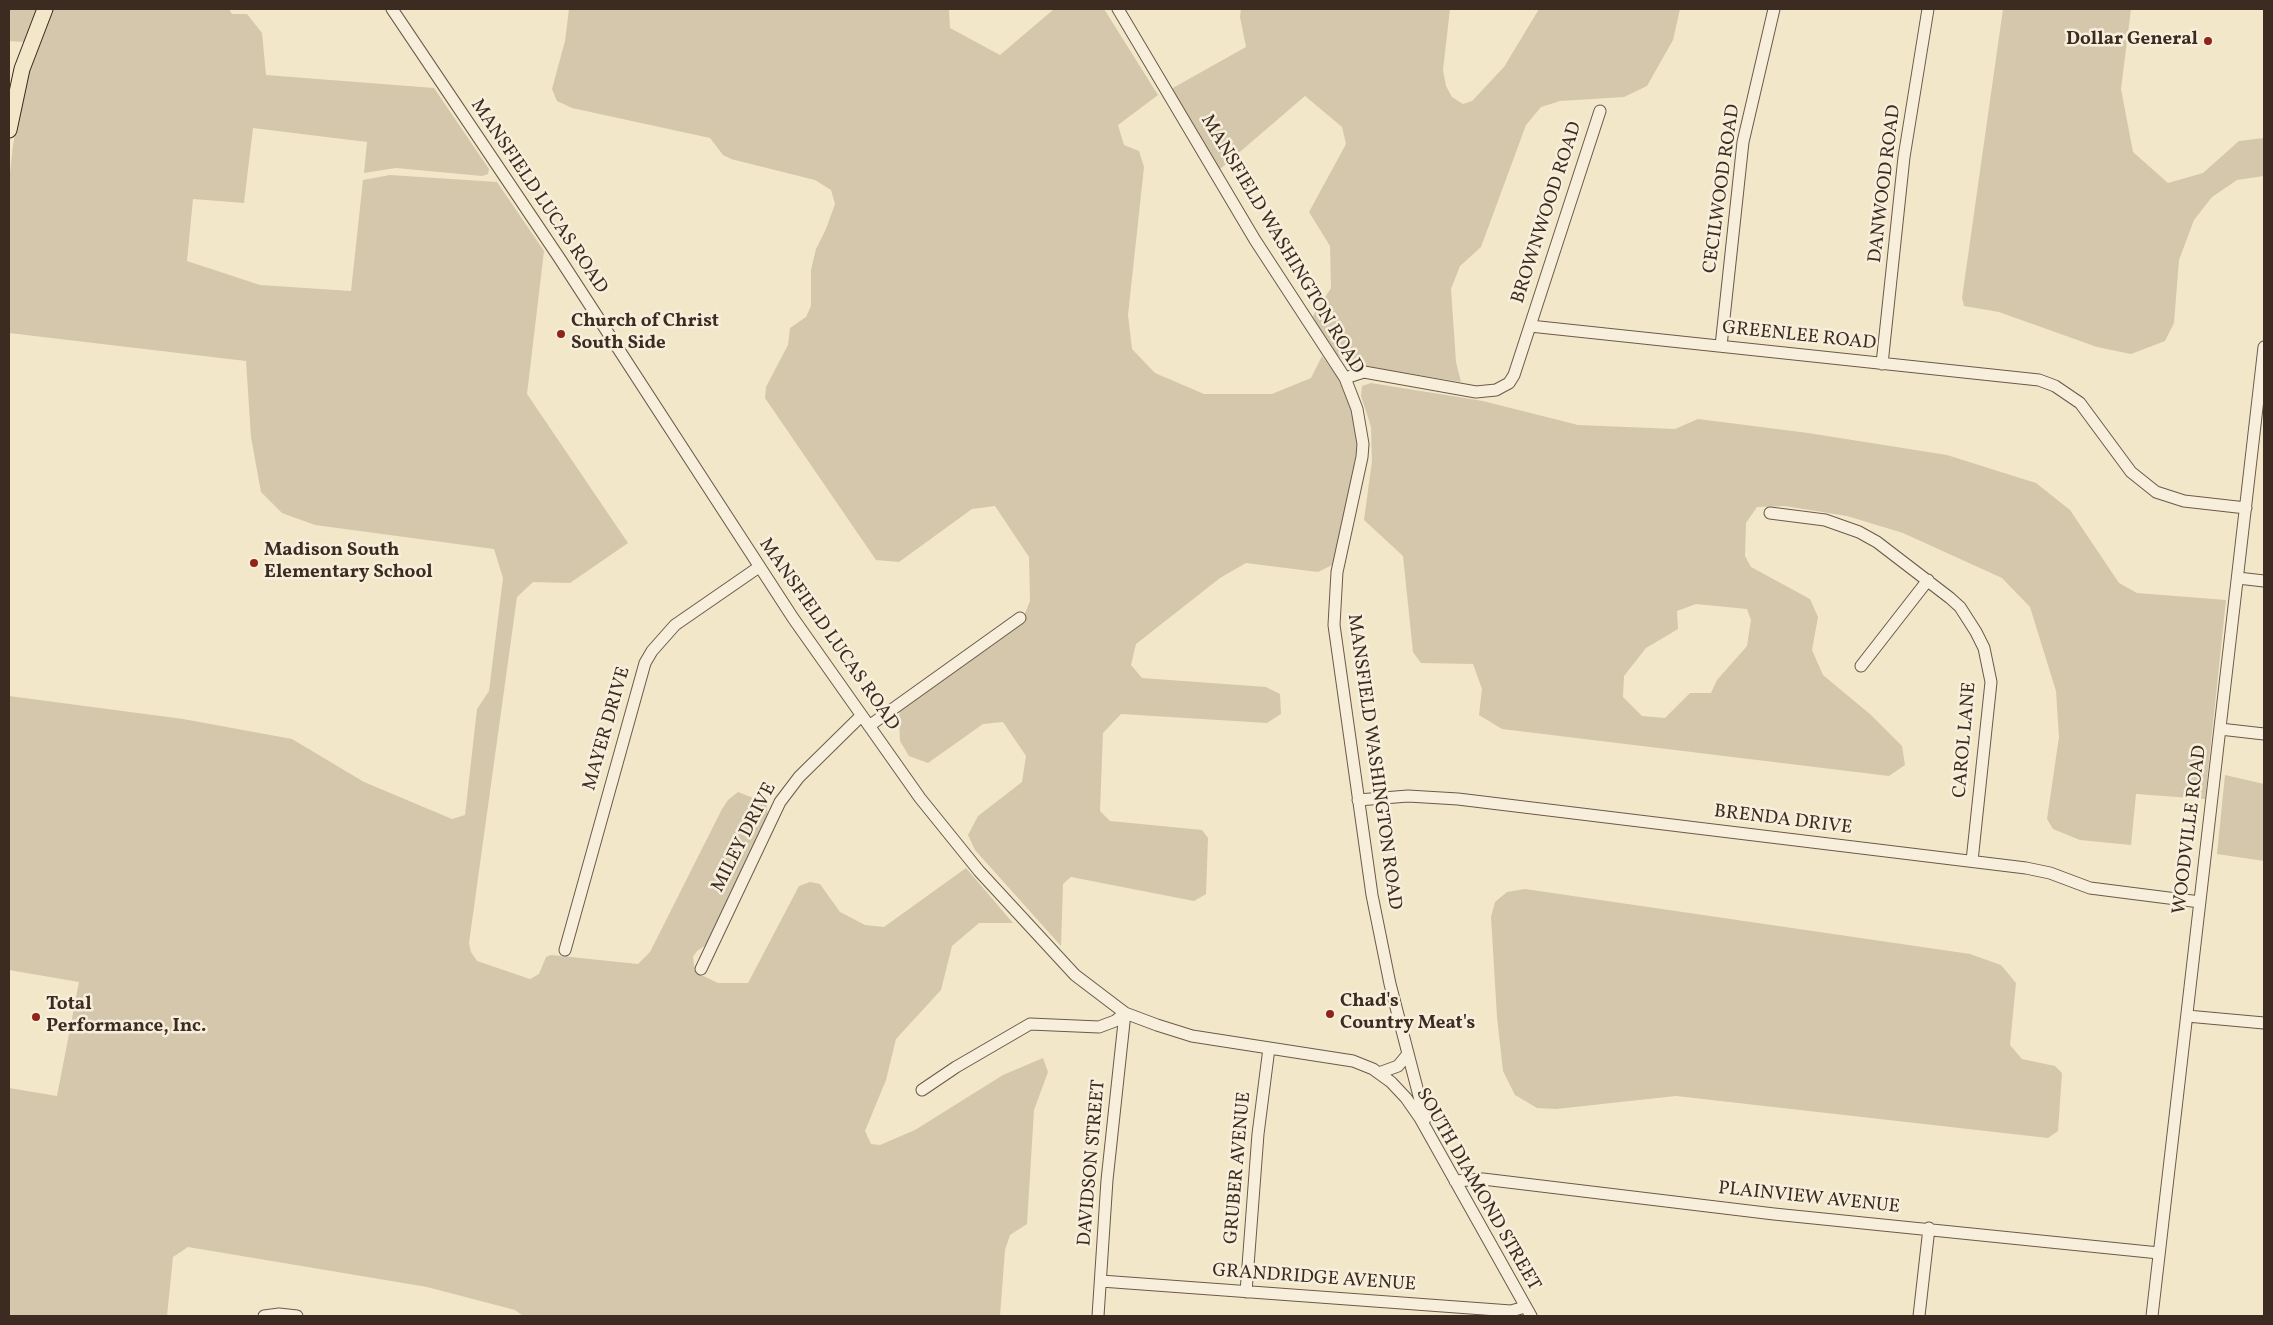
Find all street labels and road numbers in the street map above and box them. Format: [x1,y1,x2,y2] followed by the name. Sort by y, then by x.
[464,95,612,299] street label: MANSFIELD LUCAS ROAD
[1700,103,1746,275] street label: CECILWOOD ROAD
[1865,104,1907,264] street label: DANWOOD ROAD
[1194,111,1368,379] street label: MANSFIELD WASHINGTON ROAD
[1508,119,1588,307] street label: BROWNWOOD ROAD
[1721,318,1877,356] street label: GREENLEE ROAD
[753,534,903,736] street label: MANSFIELD LUCAS ROAD
[1341,613,1405,911] street label: MANSFIELD WASHINGTON ROAD
[579,664,637,794] street label: MAYER DRIVE
[1950,681,1982,799] street label: CAROL LANE
[2169,744,2213,916] street label: WOODVILLE ROAD
[708,779,782,897] street label: MILEY DRIVE
[1713,801,1853,841] street label: BRENDA DRIVE
[1074,1079,1112,1247] street label: DAVIDSON STREET
[1410,1085,1544,1295] street label: SOUTH DIAMOND STREET
[1221,1091,1257,1245] street label: GRUBER AVENUE
[1717,1178,1901,1220] street label: PLAINVIEW AVENUE
[1211,1261,1417,1297] street label: GRANDRIDGE AVENUE

